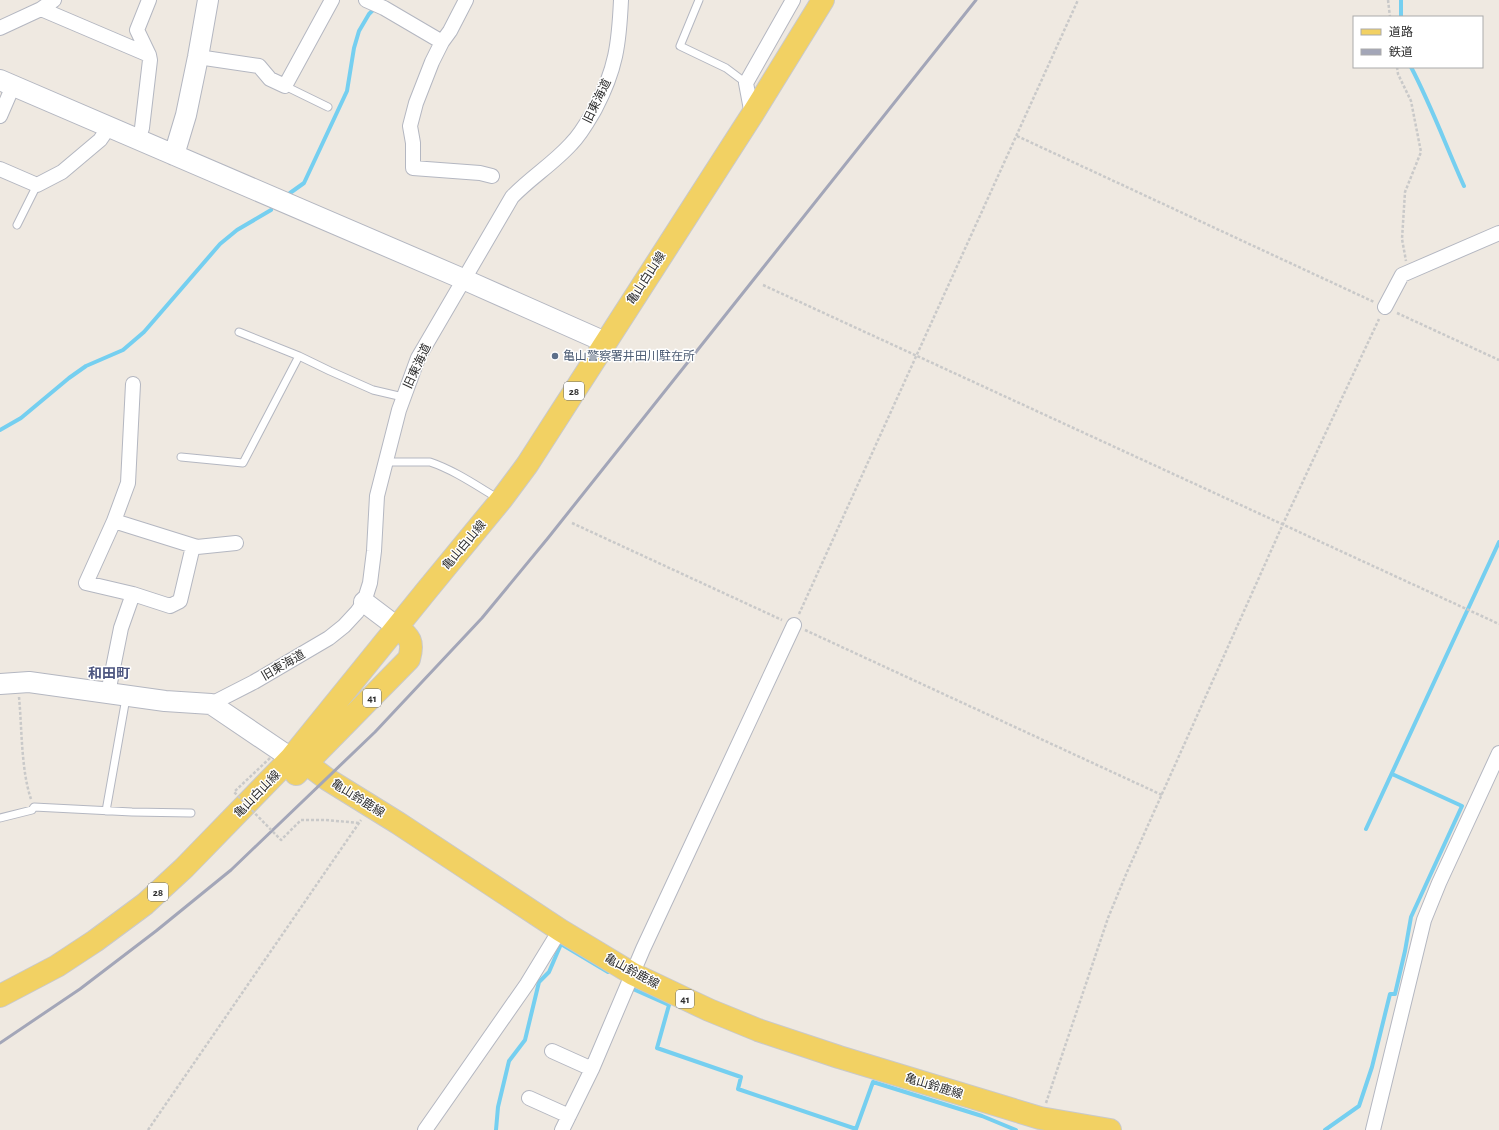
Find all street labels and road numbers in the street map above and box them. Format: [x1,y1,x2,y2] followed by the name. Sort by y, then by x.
[580,76,613,125] street label: 旧東海道
[624,249,667,306] street label: 亀山白山線
[401,341,433,390] street label: 旧東海道
[564,382,584,400] road number: 28
[439,518,488,572] street label: 亀山白山線
[259,647,307,682] street label: 旧東海道
[363,689,381,707] road number: 41
[231,768,282,820] street label: 亀山白山線
[329,776,387,819] street label: 亀山鈴鹿線
[148,883,168,901] road number: 28
[603,951,662,990] street label: 亀山鈴鹿線
[676,990,694,1008] road number: 41
[904,1071,965,1101] street label: 亀山鈴鹿線

